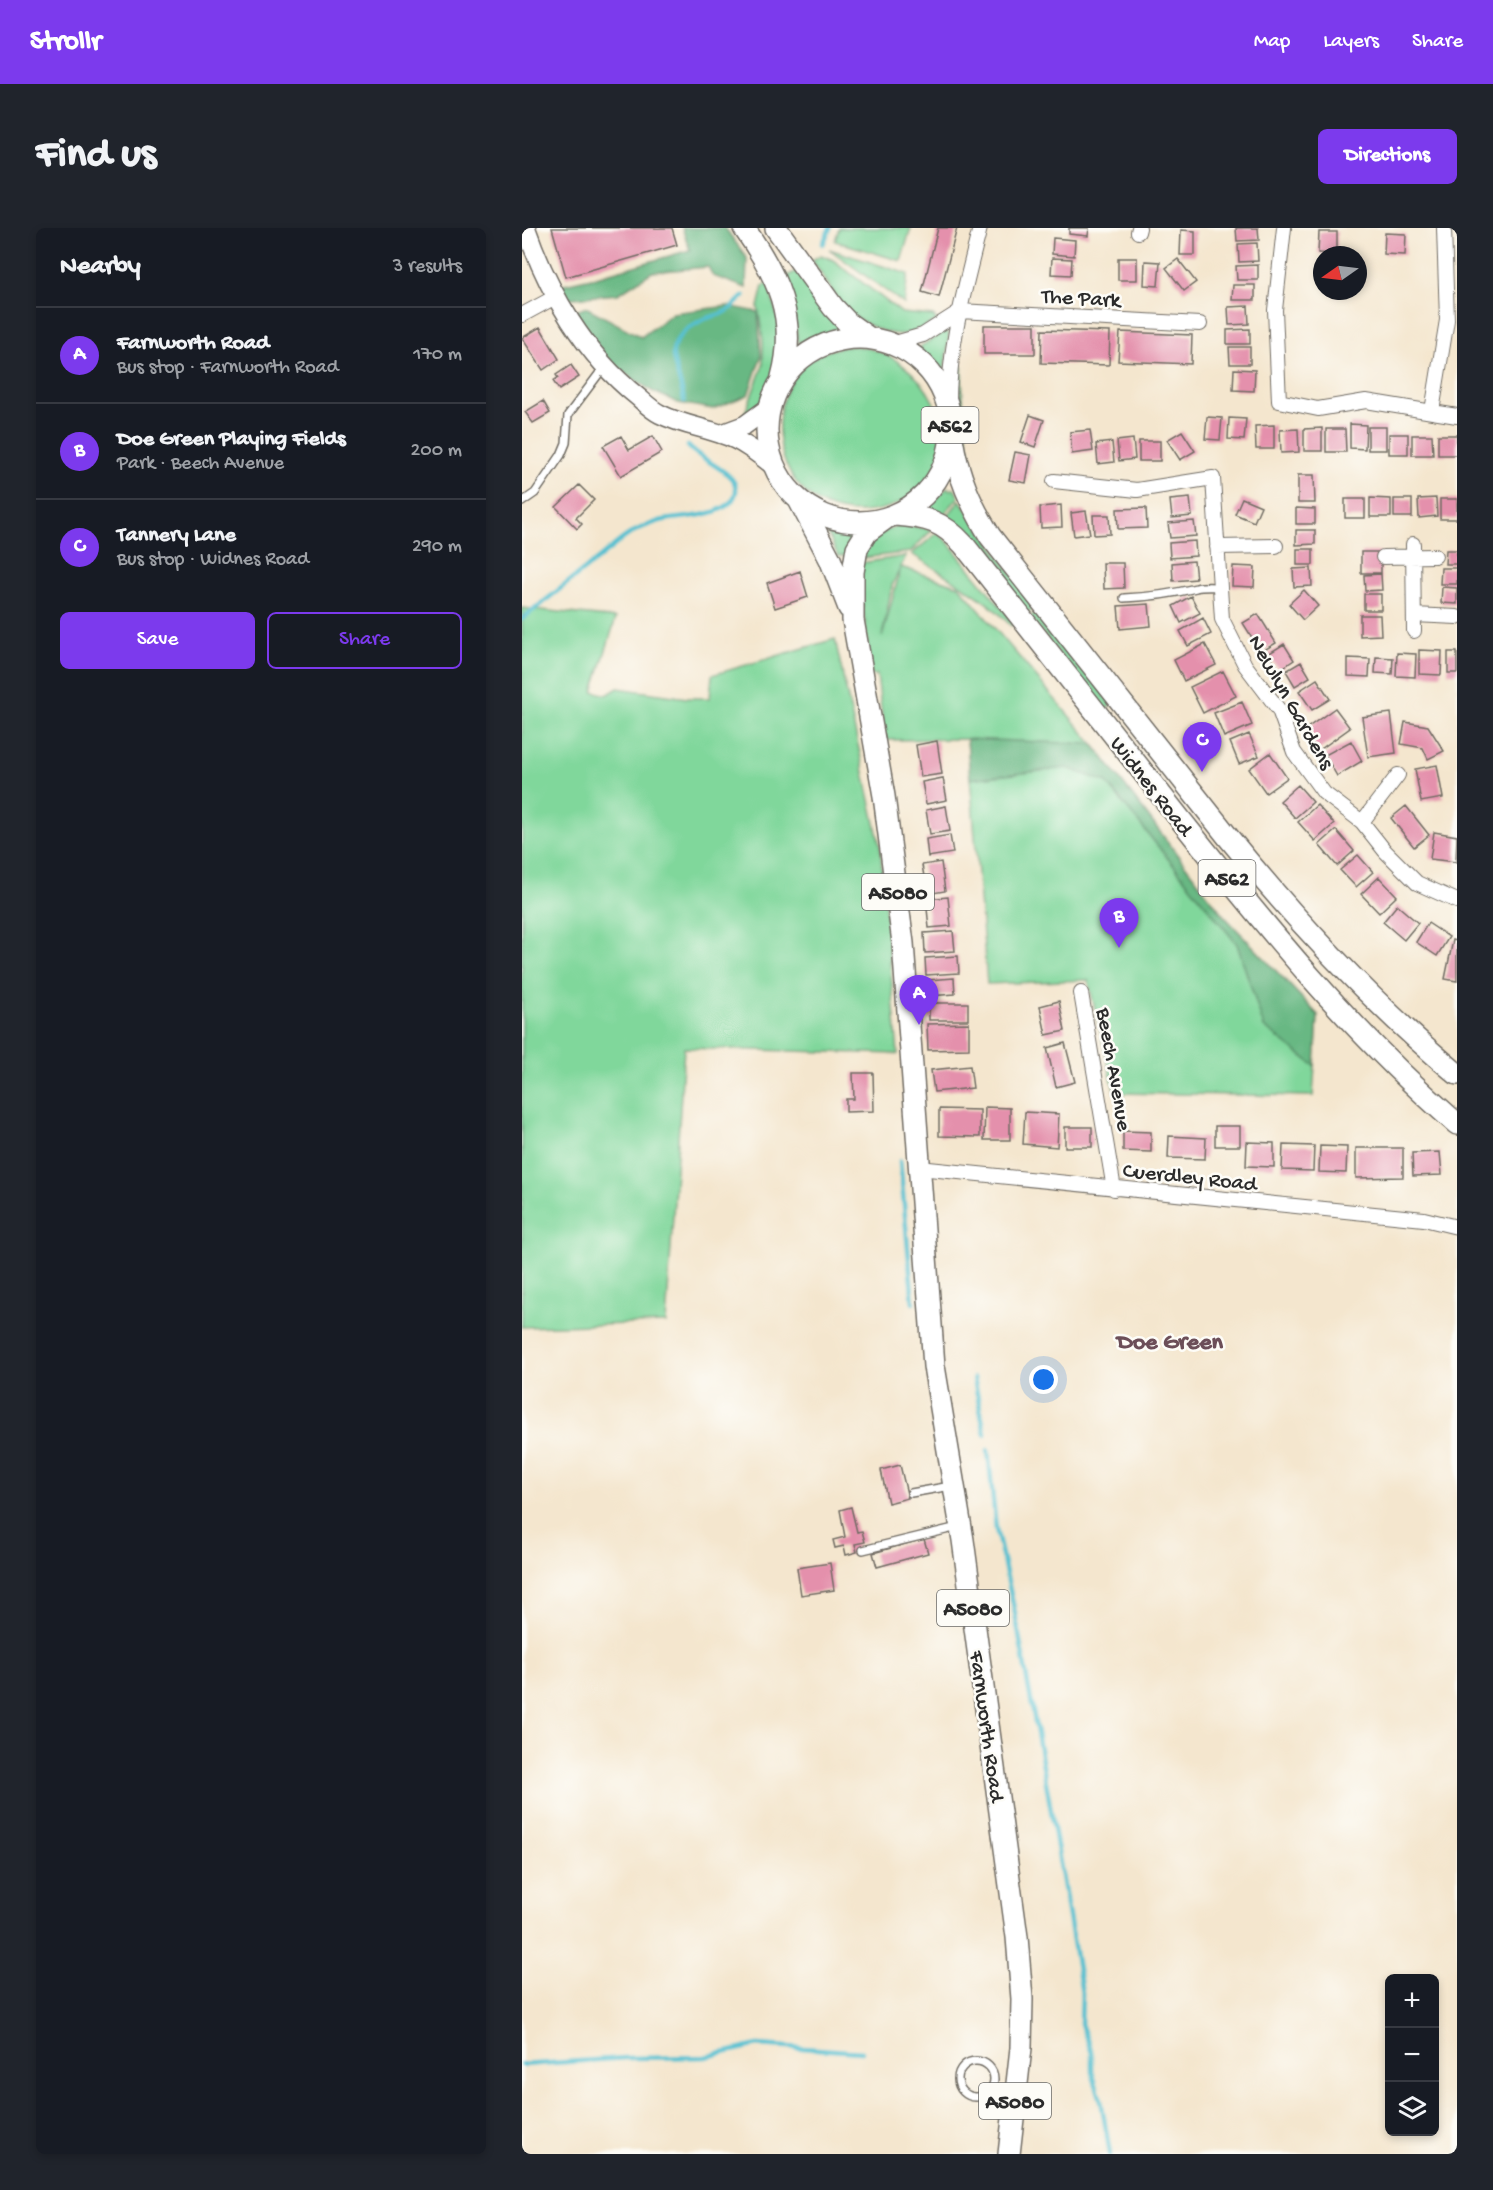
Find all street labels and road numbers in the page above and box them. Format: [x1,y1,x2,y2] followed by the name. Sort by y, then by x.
[1039,285,1123,315] street label: The Park
[922,407,978,443] road number: A562
[1241,631,1339,776] street label: Newlyn Gardens
[1103,732,1198,844] street label: Widnes Road
[1198,860,1256,896] road number: A562
[862,874,934,910] road number: A5080
[1088,1005,1136,1134] street label: Beech Avenue
[1121,1159,1260,1199] street label: Cuerdley Road
[937,1590,1009,1626] road number: A5080
[961,1648,1009,1806] street label: Farnworth Road
[979,2083,1051,2119] road number: A5080

